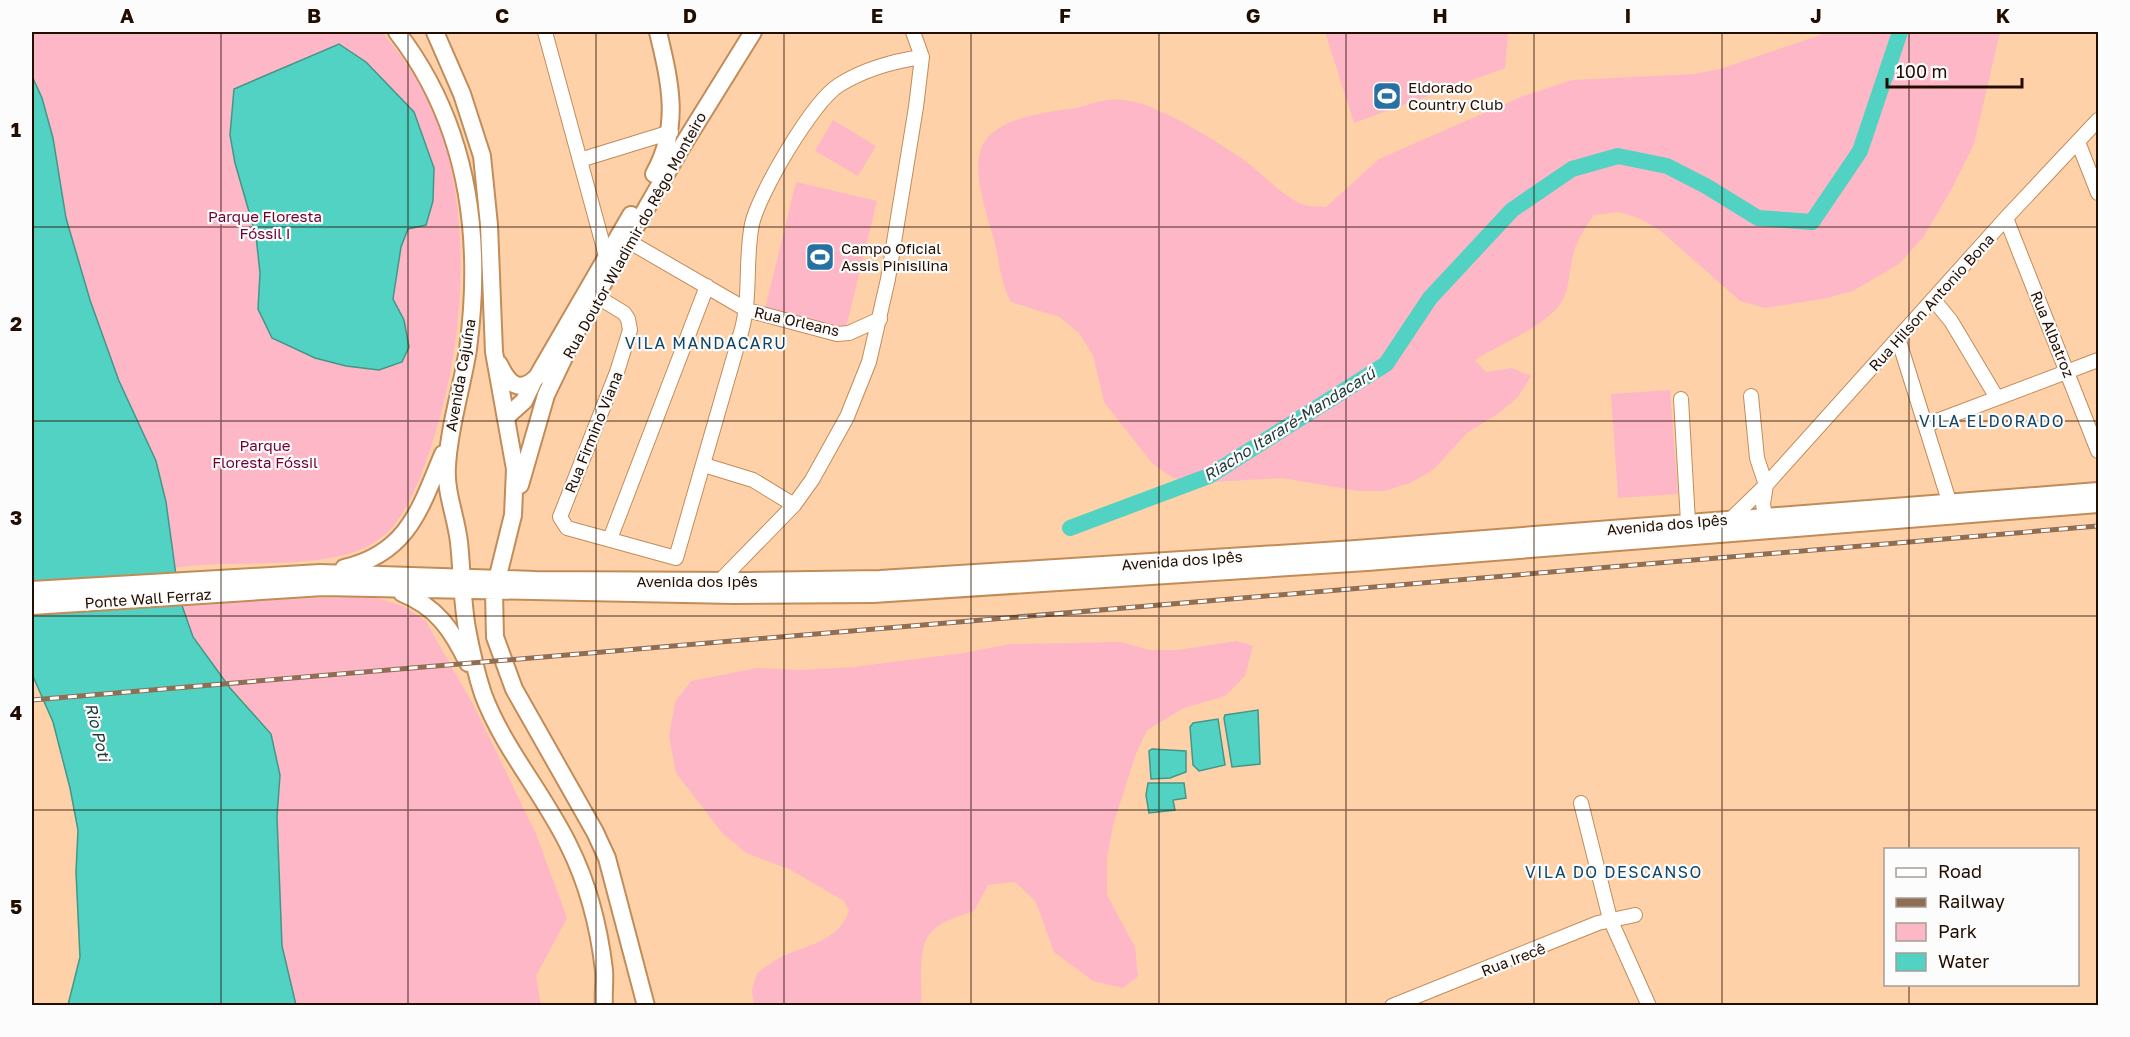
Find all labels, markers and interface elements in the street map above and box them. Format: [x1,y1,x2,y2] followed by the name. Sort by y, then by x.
[120,3,134,27] text: A
[307,3,321,27] text: B
[495,3,509,27] text: C
[683,3,697,27] text: D
[871,3,883,27] text: E
[1059,3,1071,27] text: F
[1246,3,1260,27] text: G
[1432,3,1448,27] text: H
[1625,3,1631,27] text: I
[1810,3,1822,27] text: J
[1996,3,2011,27] text: K
[1887,51,2022,89] scale bar
[1896,60,1947,82] text: 100 m
[1408,78,1503,113] place label: Eldorado Country Club
[1371,80,1403,112] sports icon: Eldorado Country Club
[558,108,710,362] street label: Rua Doutor Wladimir do Rêgo Monteiro
[11,117,21,141] text: 1
[208,207,322,242] park label: Parque Floresta Fóssil I
[1865,230,1997,374] street label: Rua Hilson Antonio Bona
[841,239,948,274] place label: Campo Oficial Assis Pinisilina
[804,241,836,273] sports icon: Campo Oficial Assis Pinisilina
[2027,288,2079,380] street label: Rua Albatroz
[753,302,842,340] street label: Rua Orleans
[10,311,22,335] text: 2
[441,317,479,433] street label: Avenida Cajuína
[625,333,787,353] district label: VILA MANDACARU
[1199,362,1380,485] water label: Riacho Itararé-Mandacarú
[560,369,626,495] street label: Rua Firmino Viana
[1919,411,2065,431] district label: VILA ELDORADO
[212,436,318,471] park label: Parque Floresta Fóssil
[10,505,22,529] text: 3
[1606,510,1728,538] street label: Avenida dos Ipês
[1121,547,1243,573] street label: Avenida dos Ipês
[636,572,758,590] street label: Avenida dos Ipês
[84,585,212,611] street label: Ponte Wall Ferraz
[10,700,22,724] text: 4
[81,701,115,765] water label: Rio Poti
[1884,848,2079,986] legend
[1938,860,1982,882] text: Road
[1525,862,1703,882] district label: VILA DO DESCANSO
[1938,890,2005,912] text: Railway
[10,894,22,918] text: 5
[1938,920,1977,942] text: Park
[1478,938,1548,979] street label: Rua Irecê
[1938,950,1989,972] text: Water

